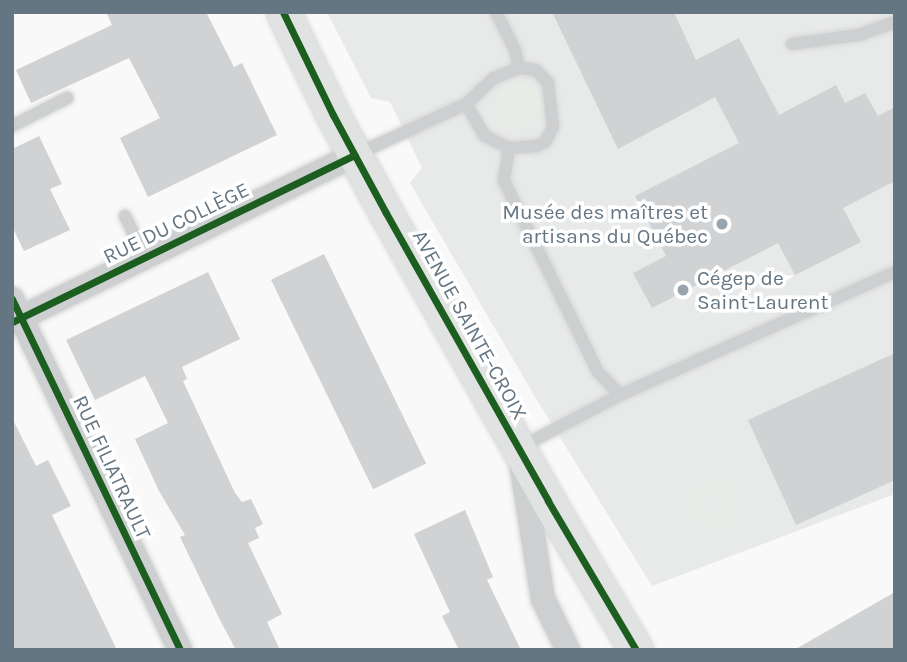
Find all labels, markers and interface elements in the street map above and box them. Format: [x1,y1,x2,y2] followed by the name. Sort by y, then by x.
[99,177,253,269] street label: RUE DU COLLÈGE
[502,199,708,249] place label: Musée des maîtres et artisans du Québec
[714,216,730,232] marker: Musée des maîtres et artisans du Québec
[407,226,533,424] street label: AVENUE SAINTE-CROIX
[697,265,828,315] place label: Cégep de Saint-Laurent
[675,282,691,298] marker: Cégep de Saint-Laurent
[68,391,156,543] street label: RUE FILIATRAULT

